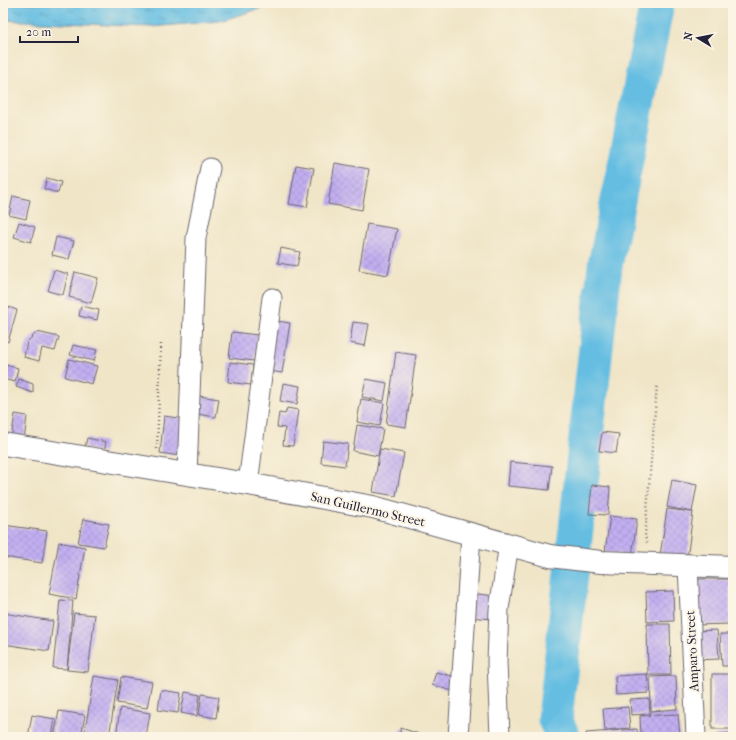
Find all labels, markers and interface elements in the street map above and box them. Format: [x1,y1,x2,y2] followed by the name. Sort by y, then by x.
[20,18,78,44] scale bar
[678,18,718,58] north arrow
[26,25,51,39] text: 20 m
[682,30,696,42] text: N
[309,489,427,530] street label: San Guillermo Street
[682,610,702,693] street label: Amparo Street

